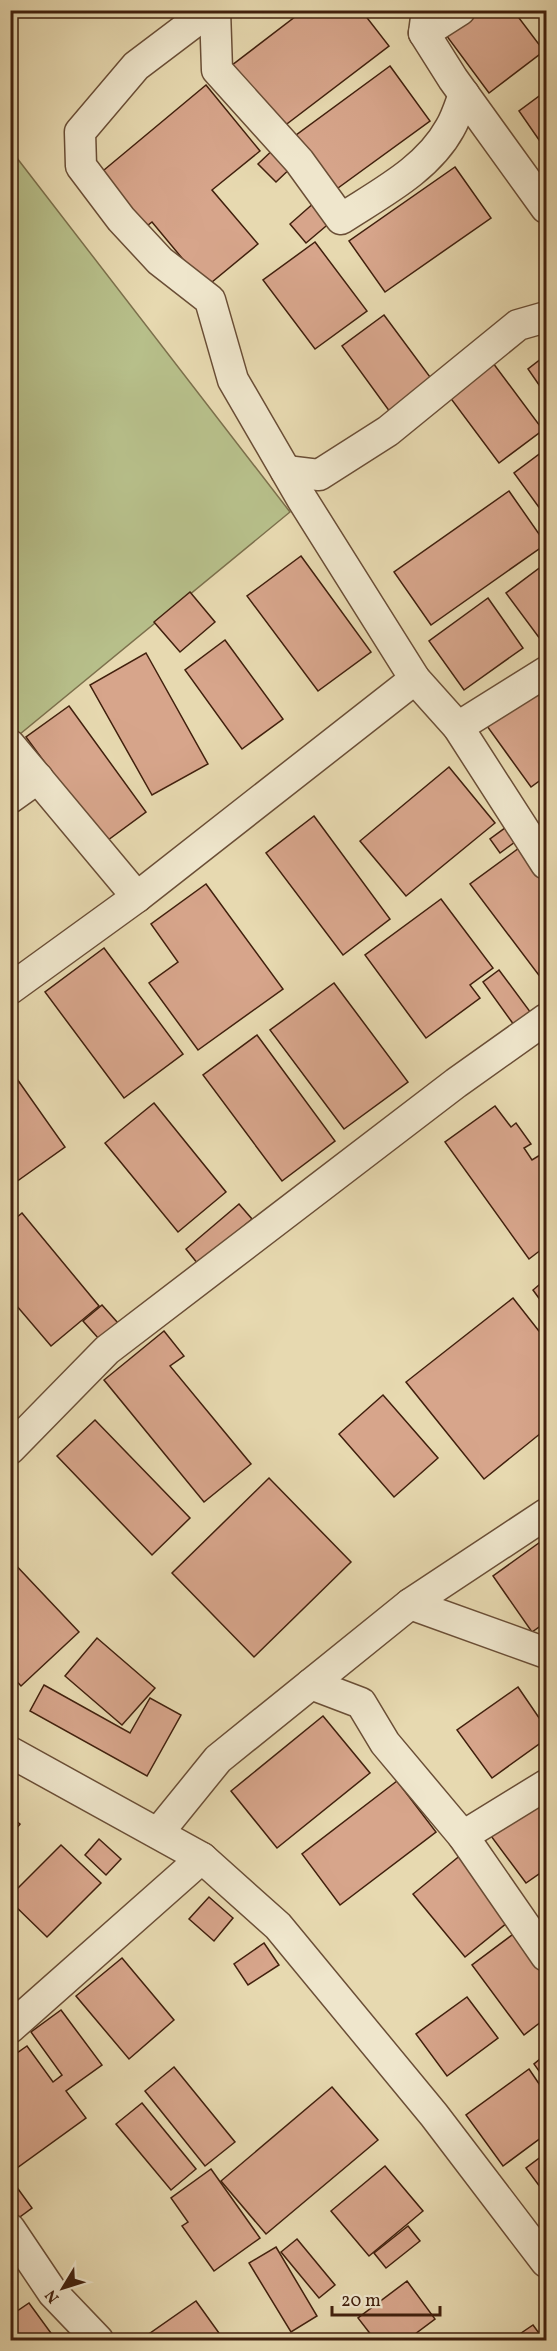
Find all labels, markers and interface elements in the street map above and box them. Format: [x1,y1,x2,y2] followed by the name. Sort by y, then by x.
[33,2258,93,2318] north arrow
[332,2279,440,2317] scale bar
[40,2284,65,2307] text: N
[341,2289,381,2314] text: 20 m

